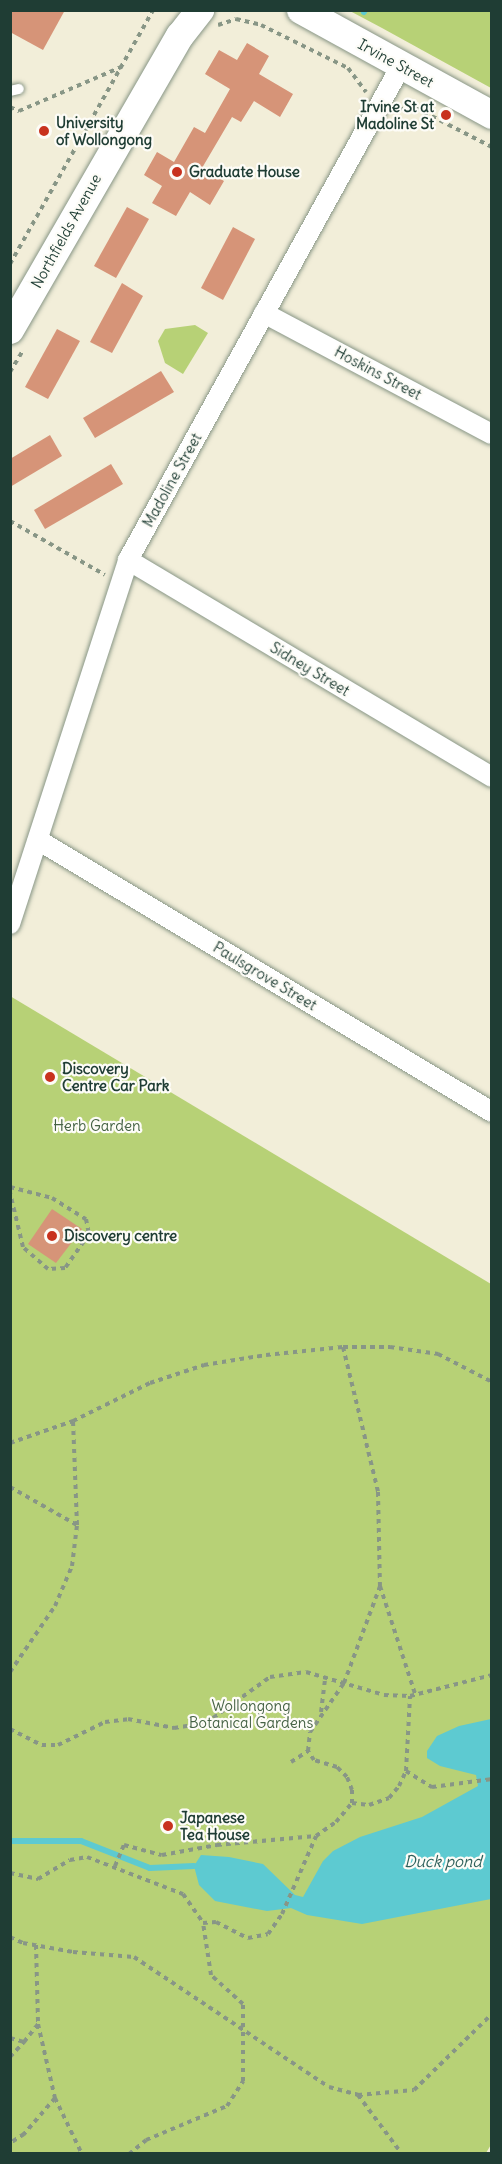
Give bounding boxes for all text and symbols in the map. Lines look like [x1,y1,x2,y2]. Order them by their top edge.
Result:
street label: Irvine Street [355,35,437,91]
place label: Irvine St at Madoline St [356,97,434,132]
marker: Irvine St at Madoline St [439,108,453,122]
place label: University of Wollongong [56,113,152,148]
marker: University of Wollongong [37,124,51,138]
place label: Graduate House [189,163,300,181]
marker: Graduate House [170,165,184,179]
street label: Northfields Avenue [27,171,105,291]
street label: Hoskins Street [331,342,425,404]
street label: Madoline Street [139,430,205,530]
street label: Sidney Street [267,638,353,700]
street label: Paulsgrove Street [210,938,320,1014]
place label: Discovery Centre Car Park [62,1059,169,1094]
marker: Discovery Centre Car Park [43,1070,57,1084]
park label: Herb Garden [53,1117,141,1135]
place label: Discovery centre [64,1227,177,1245]
marker: Discovery centre [45,1229,59,1243]
park label: Wollongong Botanical Gardens [189,1696,313,1731]
place label: Japanese Tea House [180,1808,250,1843]
marker: Japanese Tea House [161,1819,175,1833]
water label: Duck pond [404,1851,482,1871]

